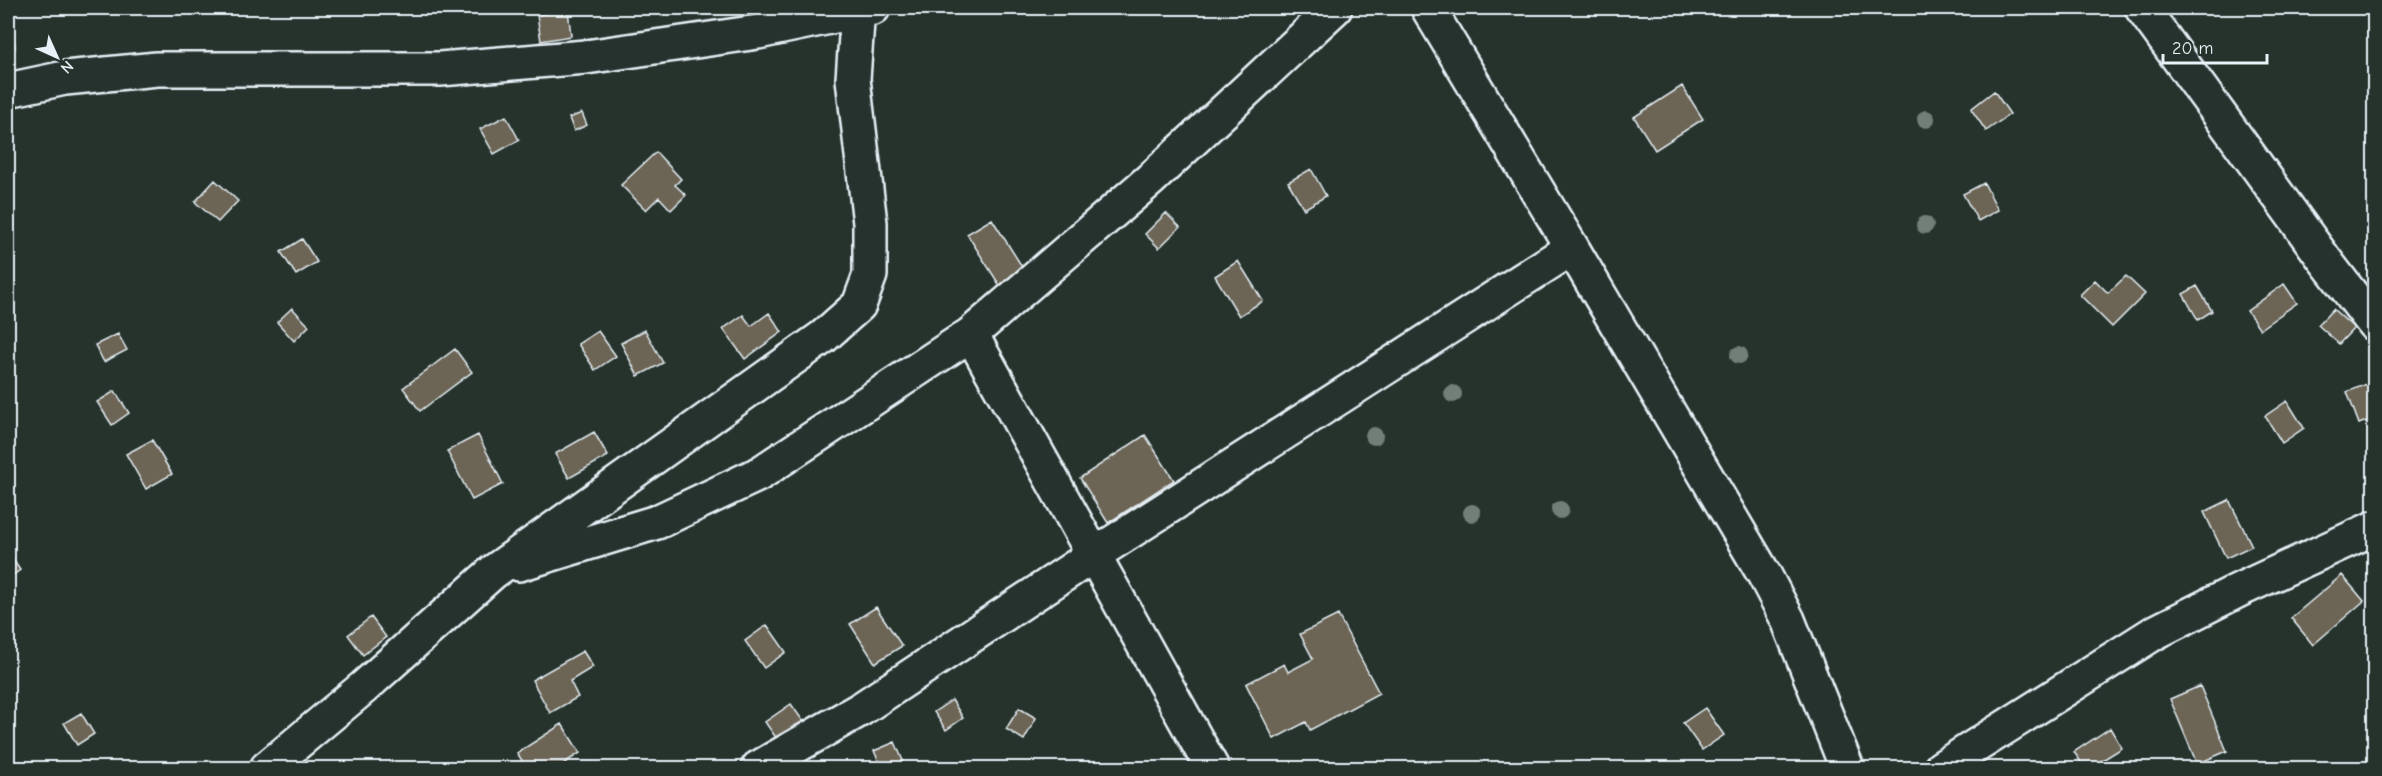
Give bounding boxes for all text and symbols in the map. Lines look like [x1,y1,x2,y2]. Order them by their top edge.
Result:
north arrow [27,27,87,87]
scale bar [2163,27,2266,65]
text: 20 m [2172,38,2213,59]
text: N [57,57,77,77]

